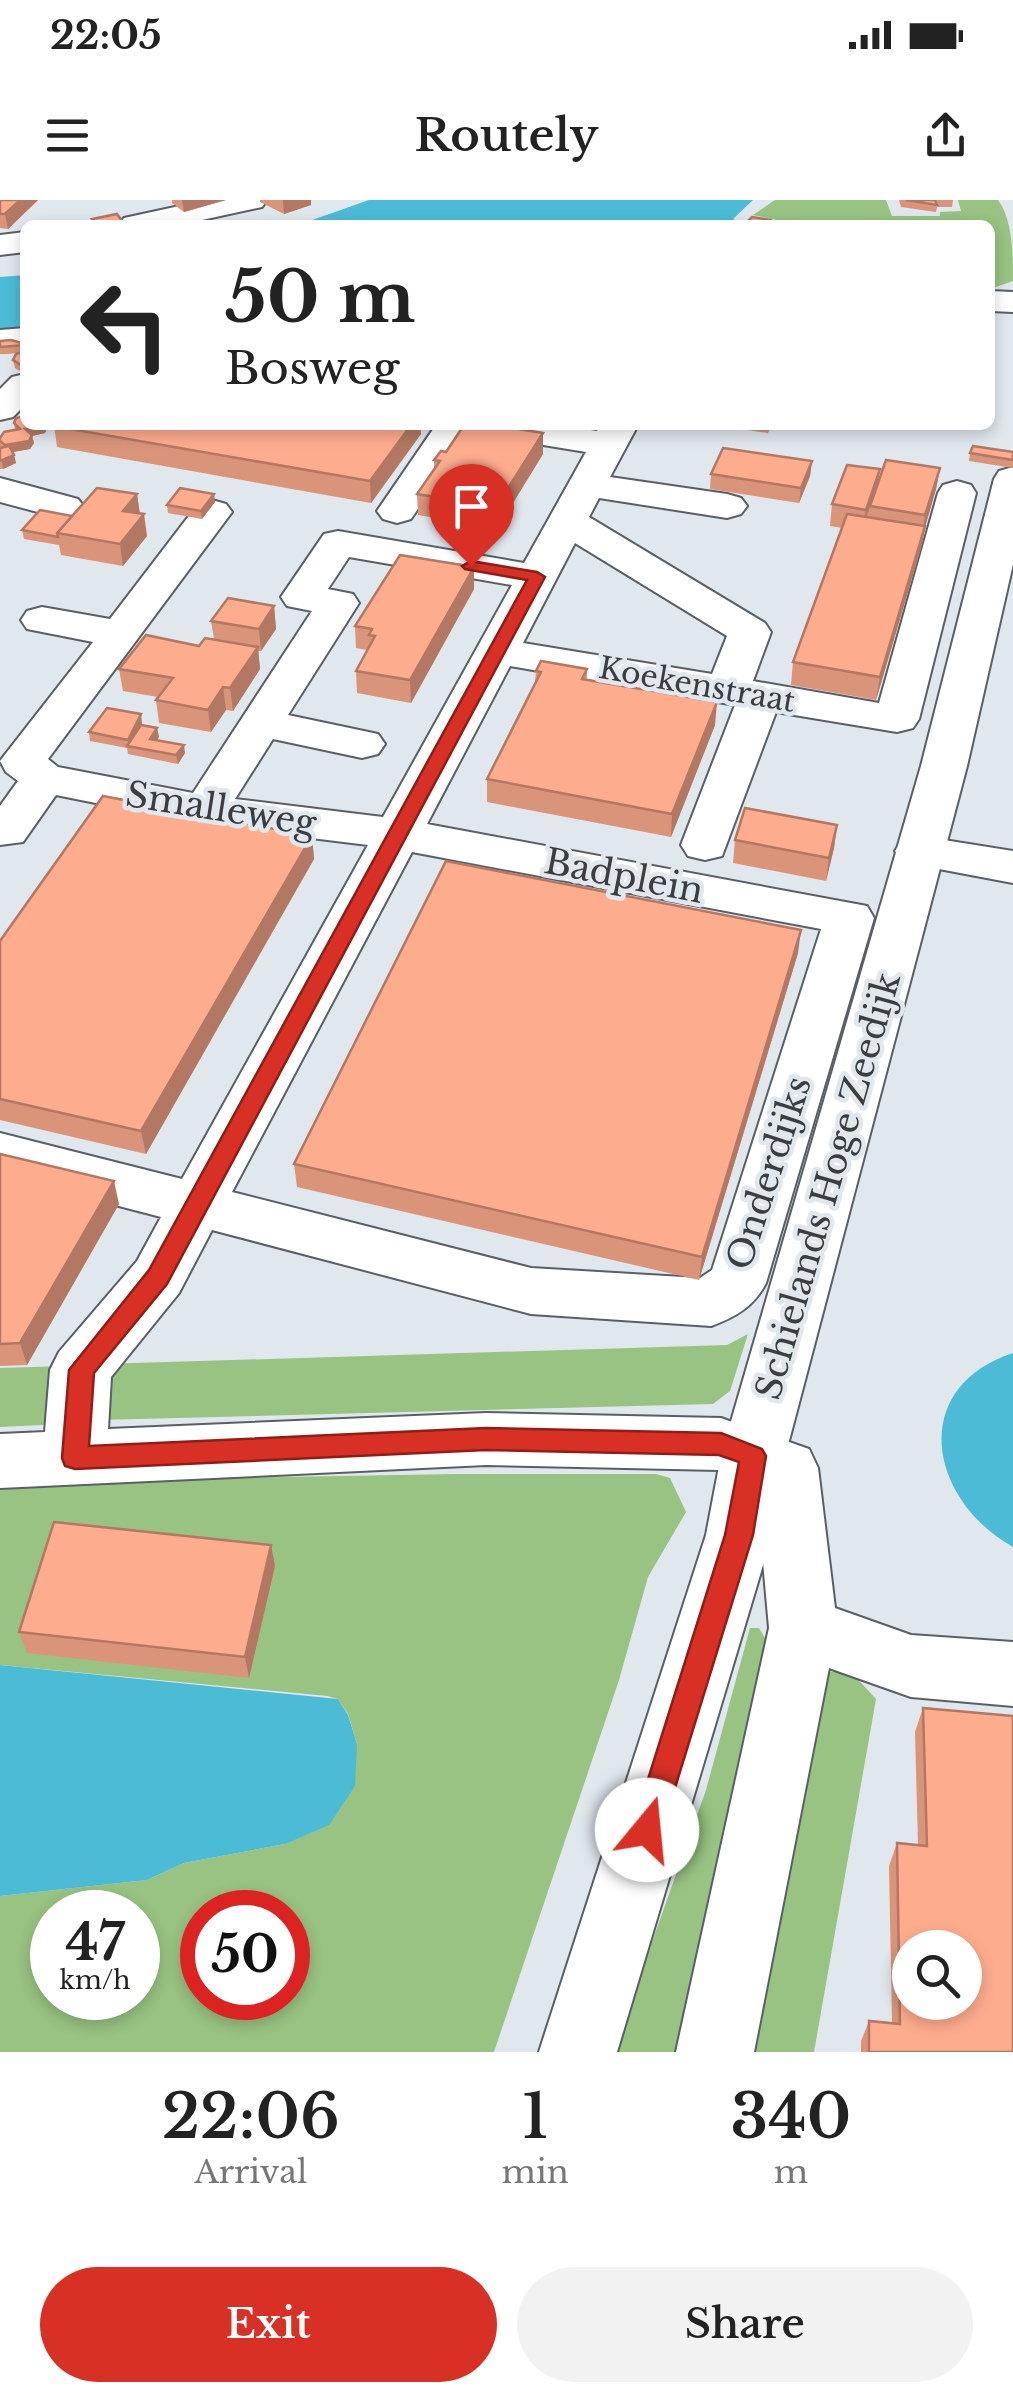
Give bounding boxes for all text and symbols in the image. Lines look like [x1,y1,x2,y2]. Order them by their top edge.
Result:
text: 22:05 [50,12,162,59]
text: Routely [414,107,599,163]
icon: menu [40,108,95,163]
icon: share [918,108,973,163]
text: 50 m [225,254,416,341]
icon: left [60,260,190,390]
text: Bosweg [225,340,399,396]
pin [429,464,514,567]
icon: arrive [444,479,499,534]
street label: Koekenstraat [596,649,799,720]
street label: Smalleweg [123,772,320,845]
street label: Badplein [541,839,707,912]
street label: Schielands Hoge Zeedijk [746,967,909,1404]
street label: Onderdijks [717,1071,820,1275]
position arrow [595,1778,699,1882]
speed limit sign: 50 [180,1890,310,2020]
text: 47 [66,1911,125,1974]
map controls [892,1930,982,2020]
button: search [892,1930,982,2020]
text: km/h [60,1965,130,1996]
text: 22:06 [162,2080,340,2154]
text: 1 [522,2080,548,2154]
text: 340 [731,2080,851,2154]
text: Arrival [194,2152,307,2192]
text: min [502,2152,569,2192]
text: m [774,2152,808,2192]
button: Exit [40,2267,497,2382]
button: Share [517,2267,973,2382]

